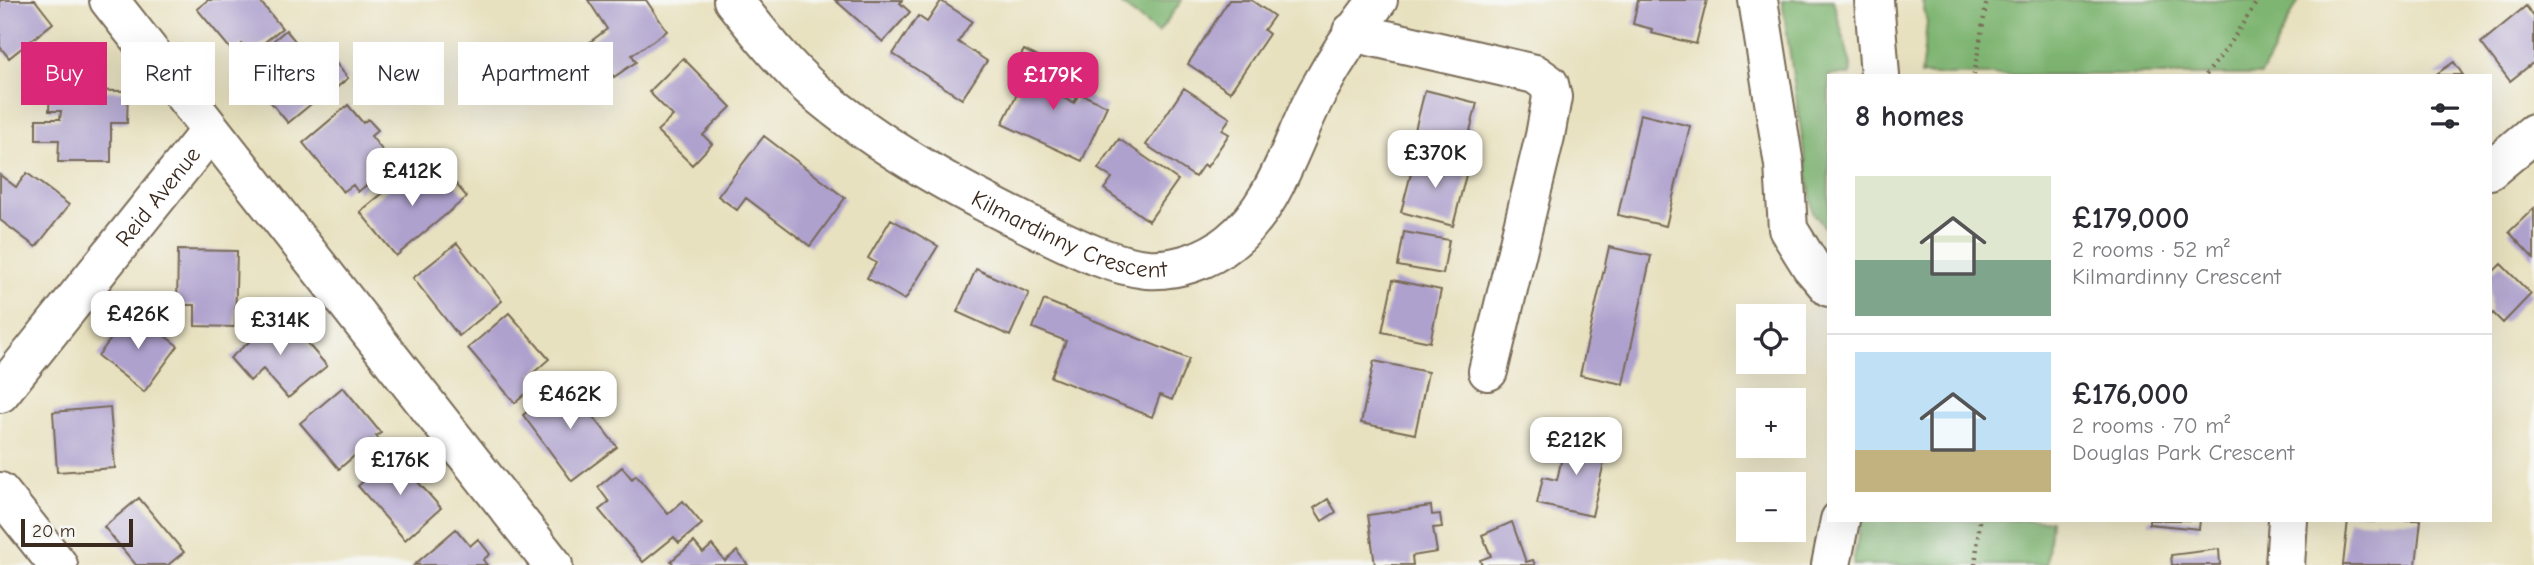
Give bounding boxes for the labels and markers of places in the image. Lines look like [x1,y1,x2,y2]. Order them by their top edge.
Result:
pin: £179K [1004,52,1102,112]
pin: £370K [1386,130,1484,190]
pin: £412K [363,148,461,208]
pin: £426K [89,292,187,351]
pin: £314K [231,298,329,357]
pin: £462K [521,372,619,431]
pin: £212K [1527,418,1625,477]
pin: £176K [351,438,449,497]

